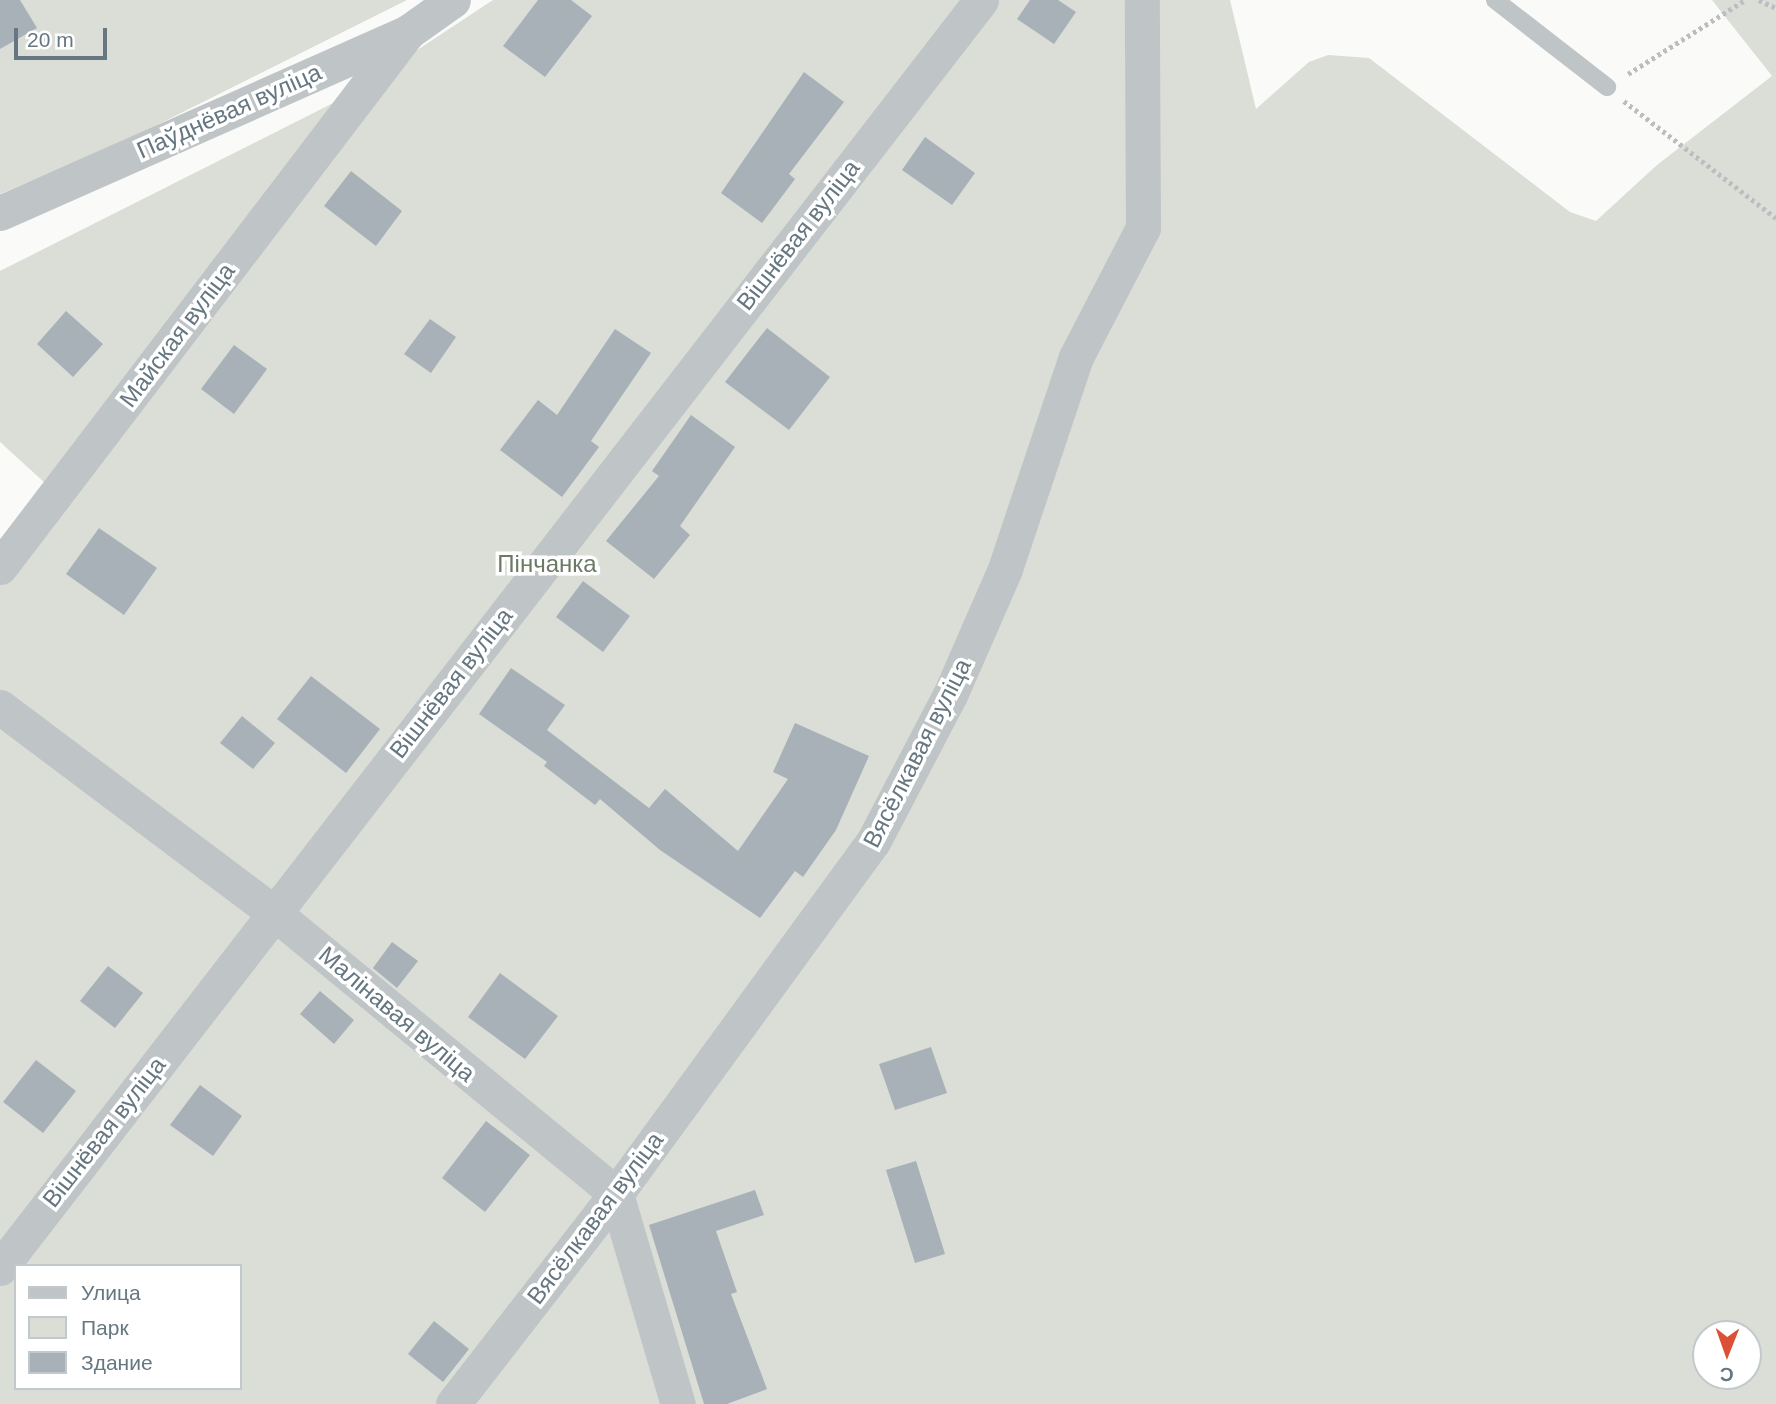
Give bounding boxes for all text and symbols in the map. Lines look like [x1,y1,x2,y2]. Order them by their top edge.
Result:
scale bar [18,14,110,58]
text: 20 m [27,28,74,51]
street label: Паўднёвая вуліца [132,57,326,165]
street label: Вішнёвая вуліца [730,154,866,316]
street label: Майская вуліца [113,257,241,413]
park label: Пінчанка [497,550,597,578]
street label: Вішнёвая вуліца [383,602,519,764]
street label: Вясёлкавая вуліца [857,654,977,852]
street label: Малінавая вуліца [313,940,481,1088]
street label: Вішнёвая вуліца [36,1051,172,1213]
street label: Вясёлкавая вуліца [521,1126,669,1310]
legend [14,1264,242,1390]
text: Улица [81,1281,141,1304]
text: Парк [81,1316,129,1339]
north arrow [1692,1320,1762,1390]
text: Здание [81,1351,153,1374]
text: С [1720,1364,1734,1385]

